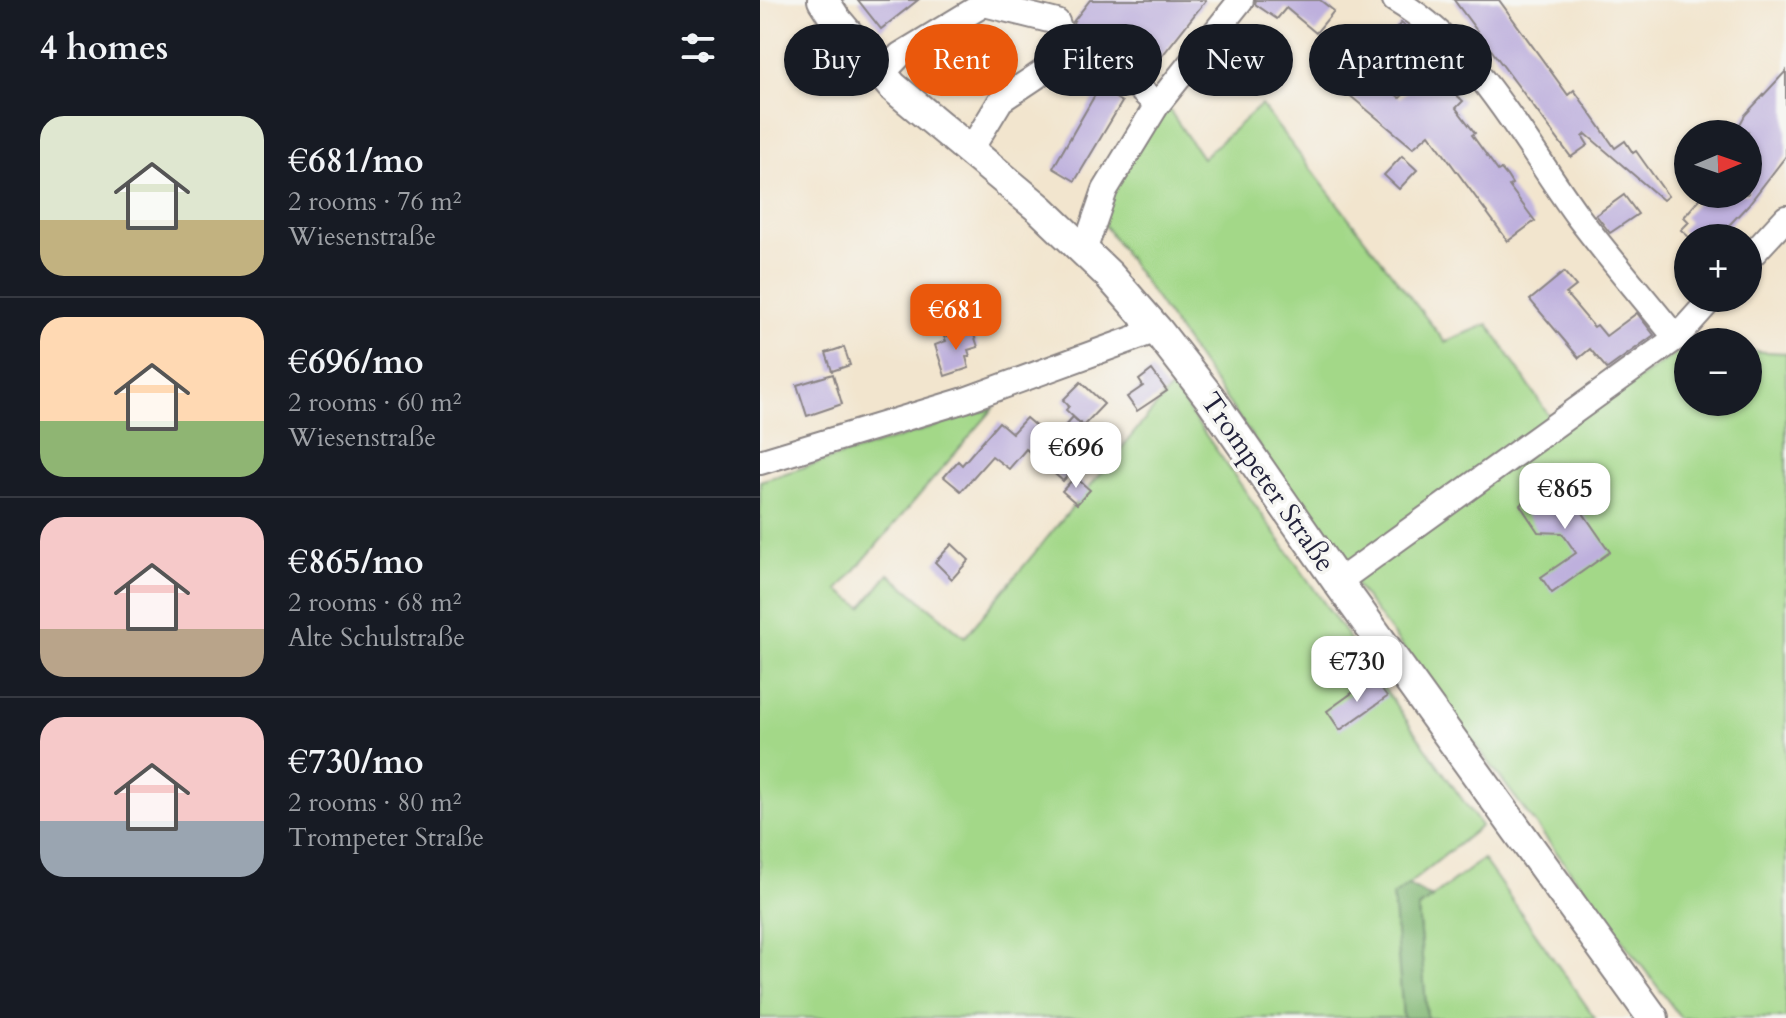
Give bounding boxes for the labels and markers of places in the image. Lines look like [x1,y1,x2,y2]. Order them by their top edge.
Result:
pin: €681 [909,284,1003,352]
pin: €696 [1029,422,1123,490]
pin: €865 [1518,463,1612,531]
pin: €730 [1310,636,1404,704]

